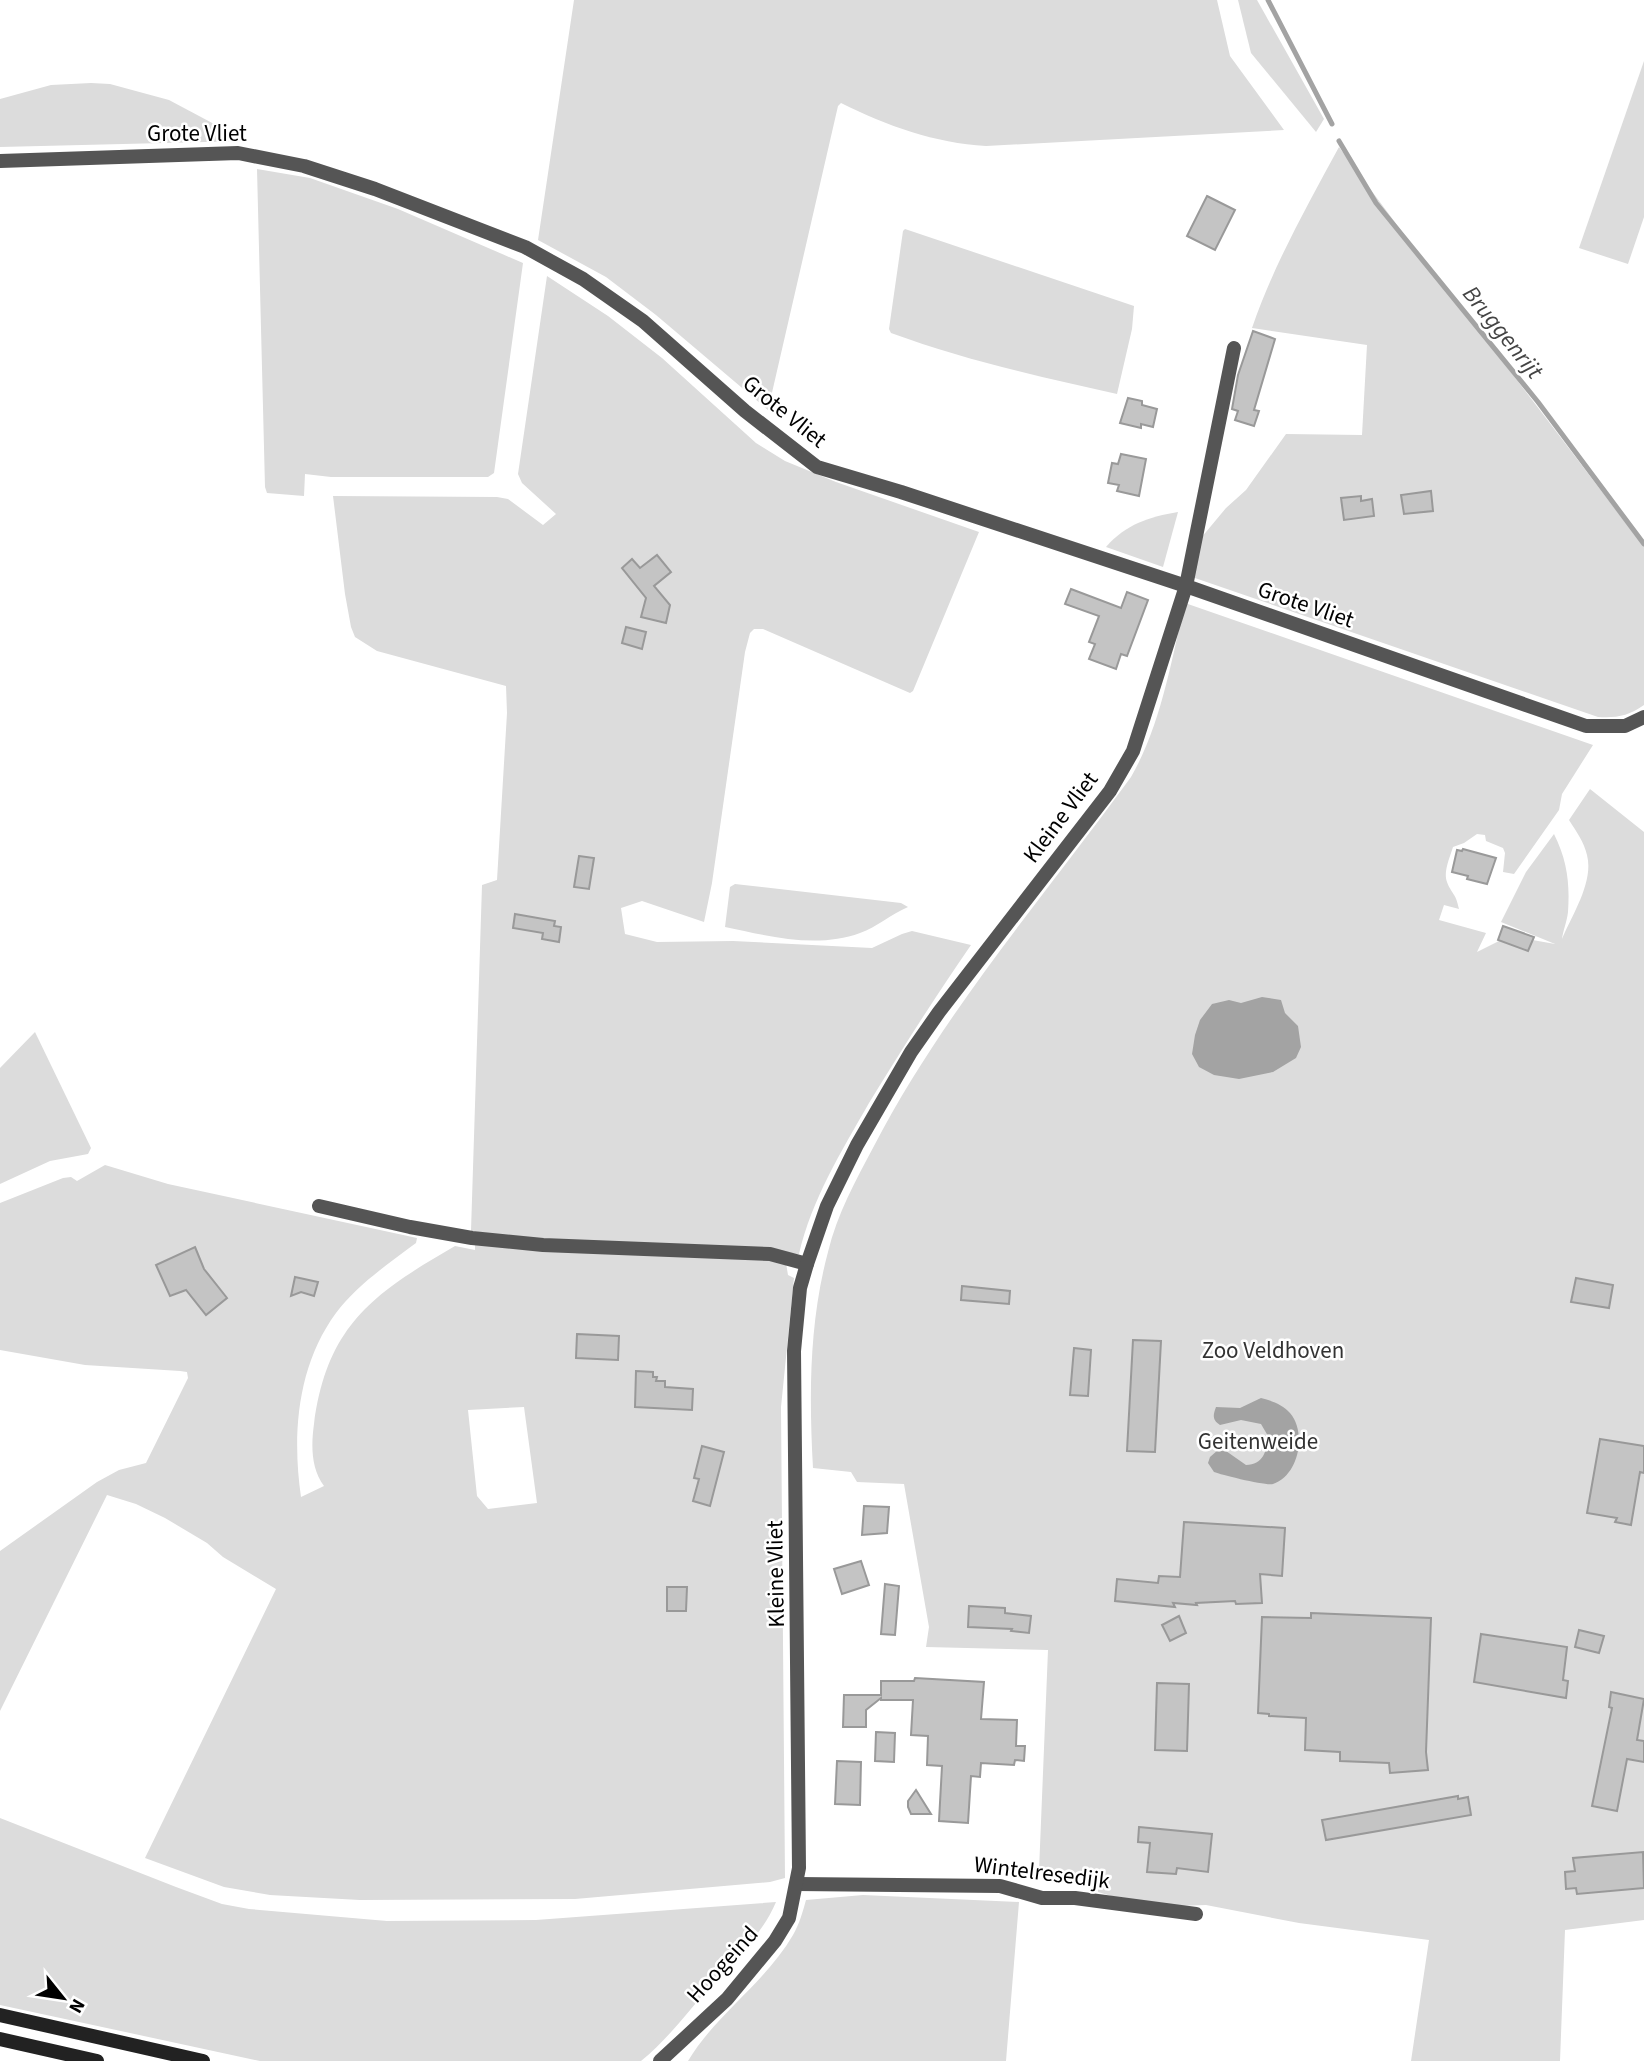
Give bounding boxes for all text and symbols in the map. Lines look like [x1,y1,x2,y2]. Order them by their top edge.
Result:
street label: Grote Vliet [147,117,247,150]
water label: Bruggenrijt [1454,278,1552,388]
street label: Grote Vliet [736,367,834,456]
street label: Grote Vliet [1253,573,1359,636]
street label: Kleine Vliet [1015,764,1106,870]
park label: Zoo Veldhoven [1202,1334,1344,1367]
park label: Geitenweide [1198,1425,1318,1458]
street label: Kleine Vliet [758,1520,793,1628]
street label: Wintelresedijk [972,1848,1112,1897]
street label: Hoogeind [679,1919,766,2010]
north arrow [28,1963,98,2033]
text: N [62,1994,91,2018]

